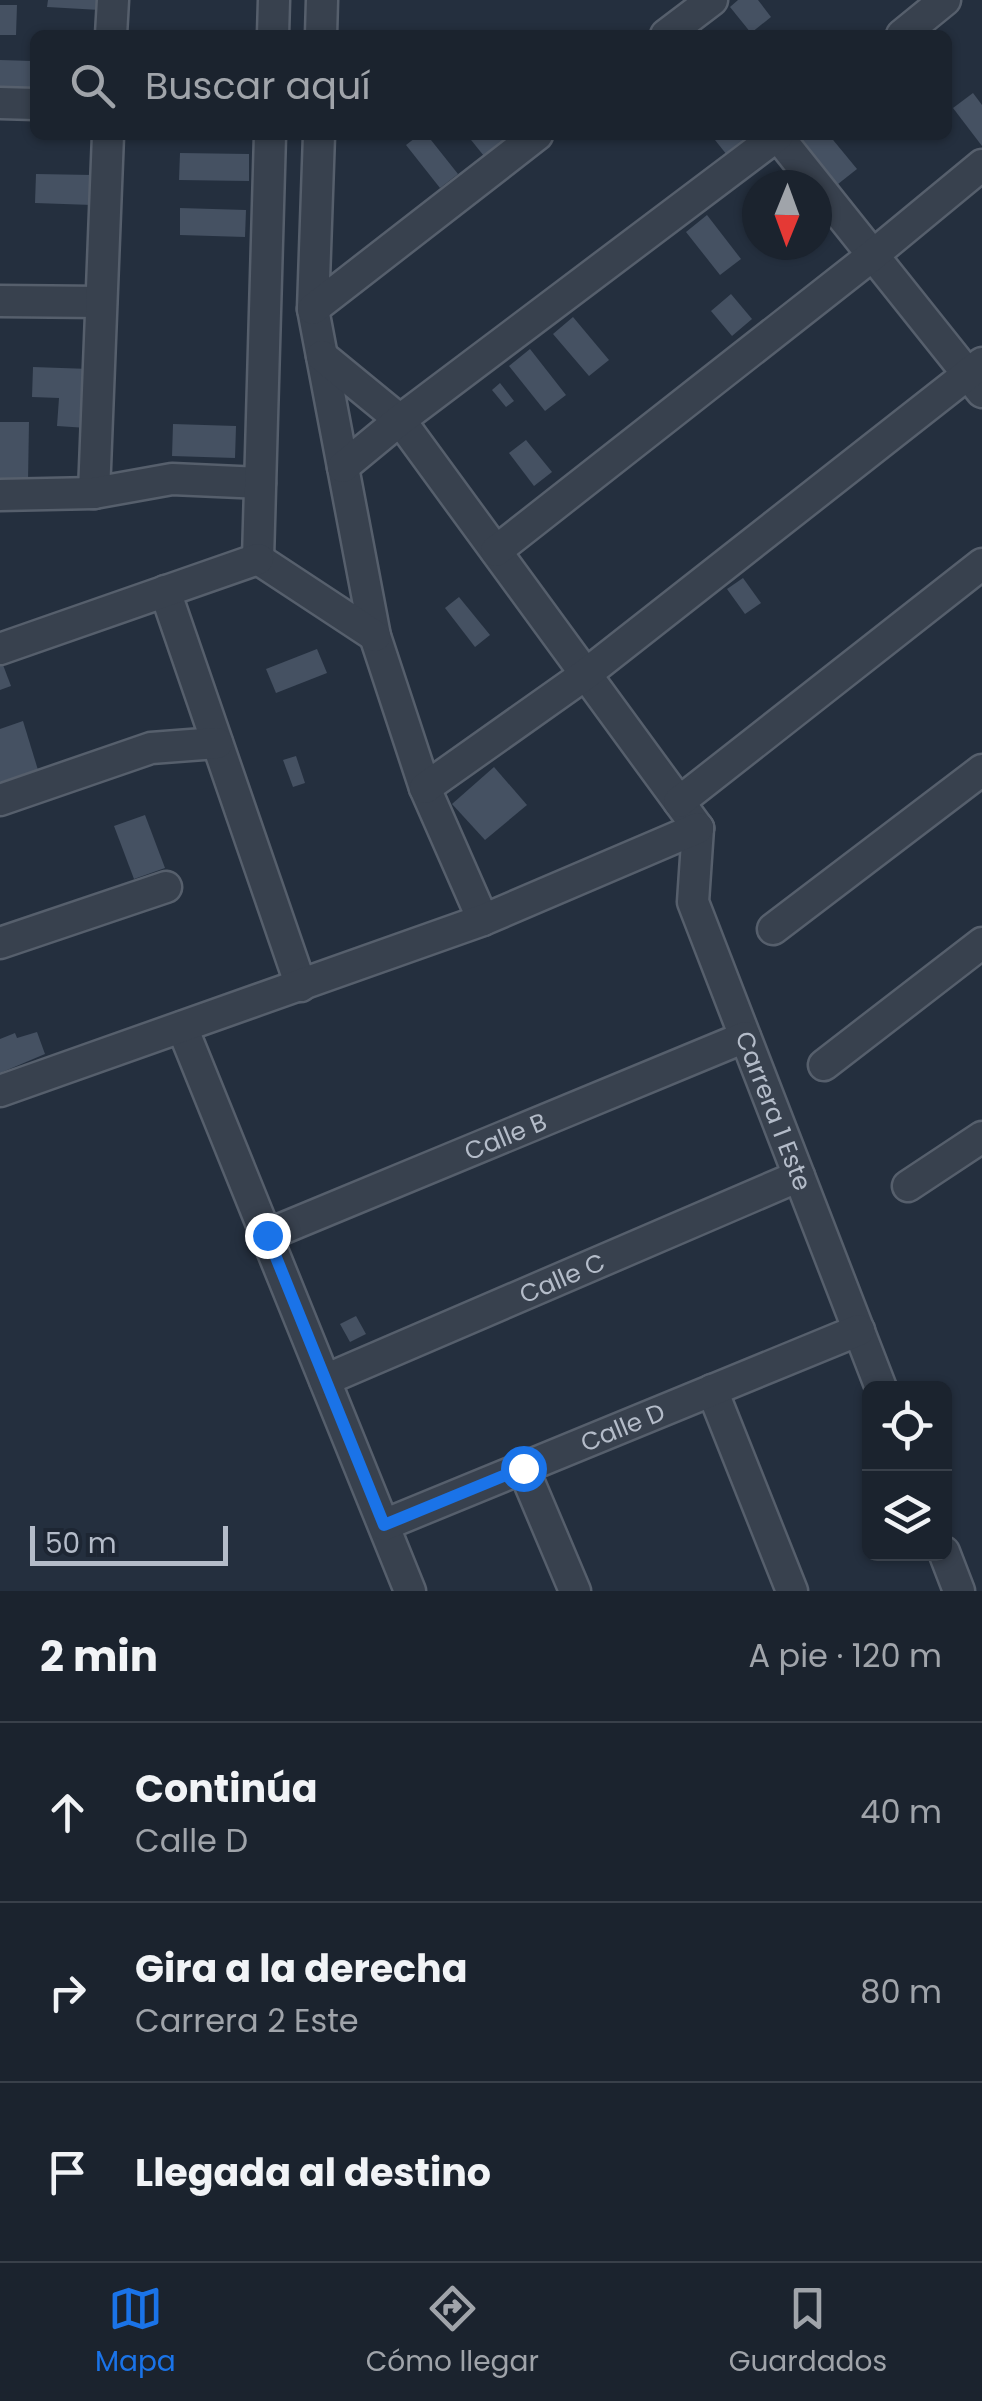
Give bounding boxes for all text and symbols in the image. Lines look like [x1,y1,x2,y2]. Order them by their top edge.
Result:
search box [30,30,952,140]
icon: search [65,58,120,113]
text: Buscar aquí [145,59,371,112]
north arrow [742,170,832,260]
street label: Carrera 1 Este [727,1026,820,1196]
street label: Calle B [459,1104,552,1169]
route end [245,1213,291,1259]
street label: Calle C [514,1244,610,1312]
map controls [862,1381,952,1561]
button: locate [862,1381,952,1471]
street label: Calle D [575,1394,670,1460]
route start [501,1446,547,1492]
button: layers [862,1471,952,1561]
scale bar [30,1521,228,1566]
text: 50 m [45,1524,116,1563]
text: 2 min [40,1627,158,1686]
text: A pie · 120 m [748,1633,942,1678]
text: Continúa [135,1762,317,1815]
icon: ahead [40,1785,95,1840]
text: 40 m [860,1789,942,1834]
text: Calle D [135,1818,248,1863]
text: Gira a la derecha [135,1942,468,1995]
icon: right [40,1965,95,2020]
text: 80 m [860,1969,942,2014]
text: Carrera 2 Este [135,1998,359,2043]
icon: arrive [40,2145,95,2200]
text: Llegada al destino [135,2146,491,2199]
tab: Mapa [95,2281,176,2383]
tab: Cómo llegar [366,2281,539,2383]
tab: Guardados [729,2281,887,2383]

